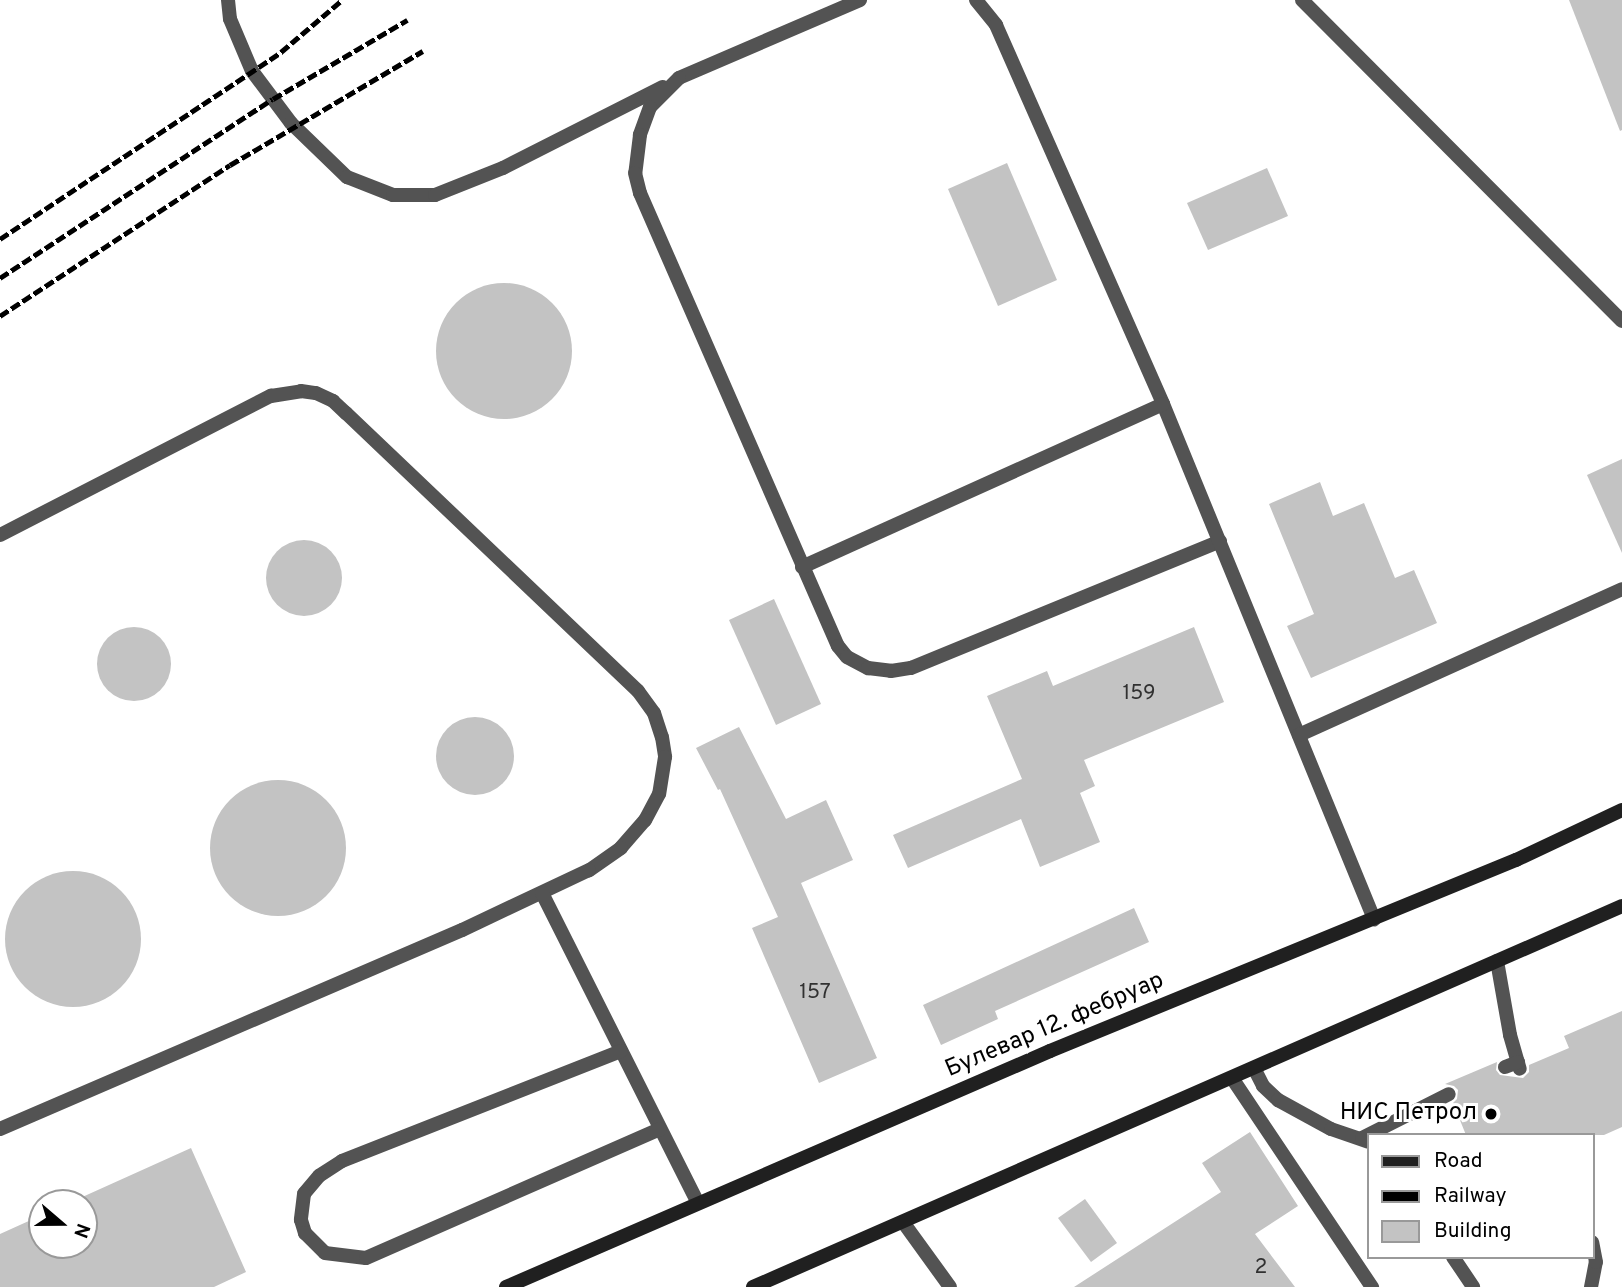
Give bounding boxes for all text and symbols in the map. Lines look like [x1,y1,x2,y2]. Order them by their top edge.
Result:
house number: 159 [1122,681,1156,707]
street label: Булевар 12. фебруар [941,967,1169,1085]
house number: 157 [799,980,831,1006]
place label: НИС Петрол [1340,1100,1477,1128]
marker: НИС Петрол [1483,1106,1499,1122]
legend [1366,1133,1594,1259]
text: Road [1434,1148,1483,1175]
text: Railway [1434,1183,1507,1210]
north arrow [28,1189,98,1259]
text: Building [1434,1218,1512,1245]
text: N [67,1220,94,1241]
house number: 2 [1255,1255,1267,1281]

